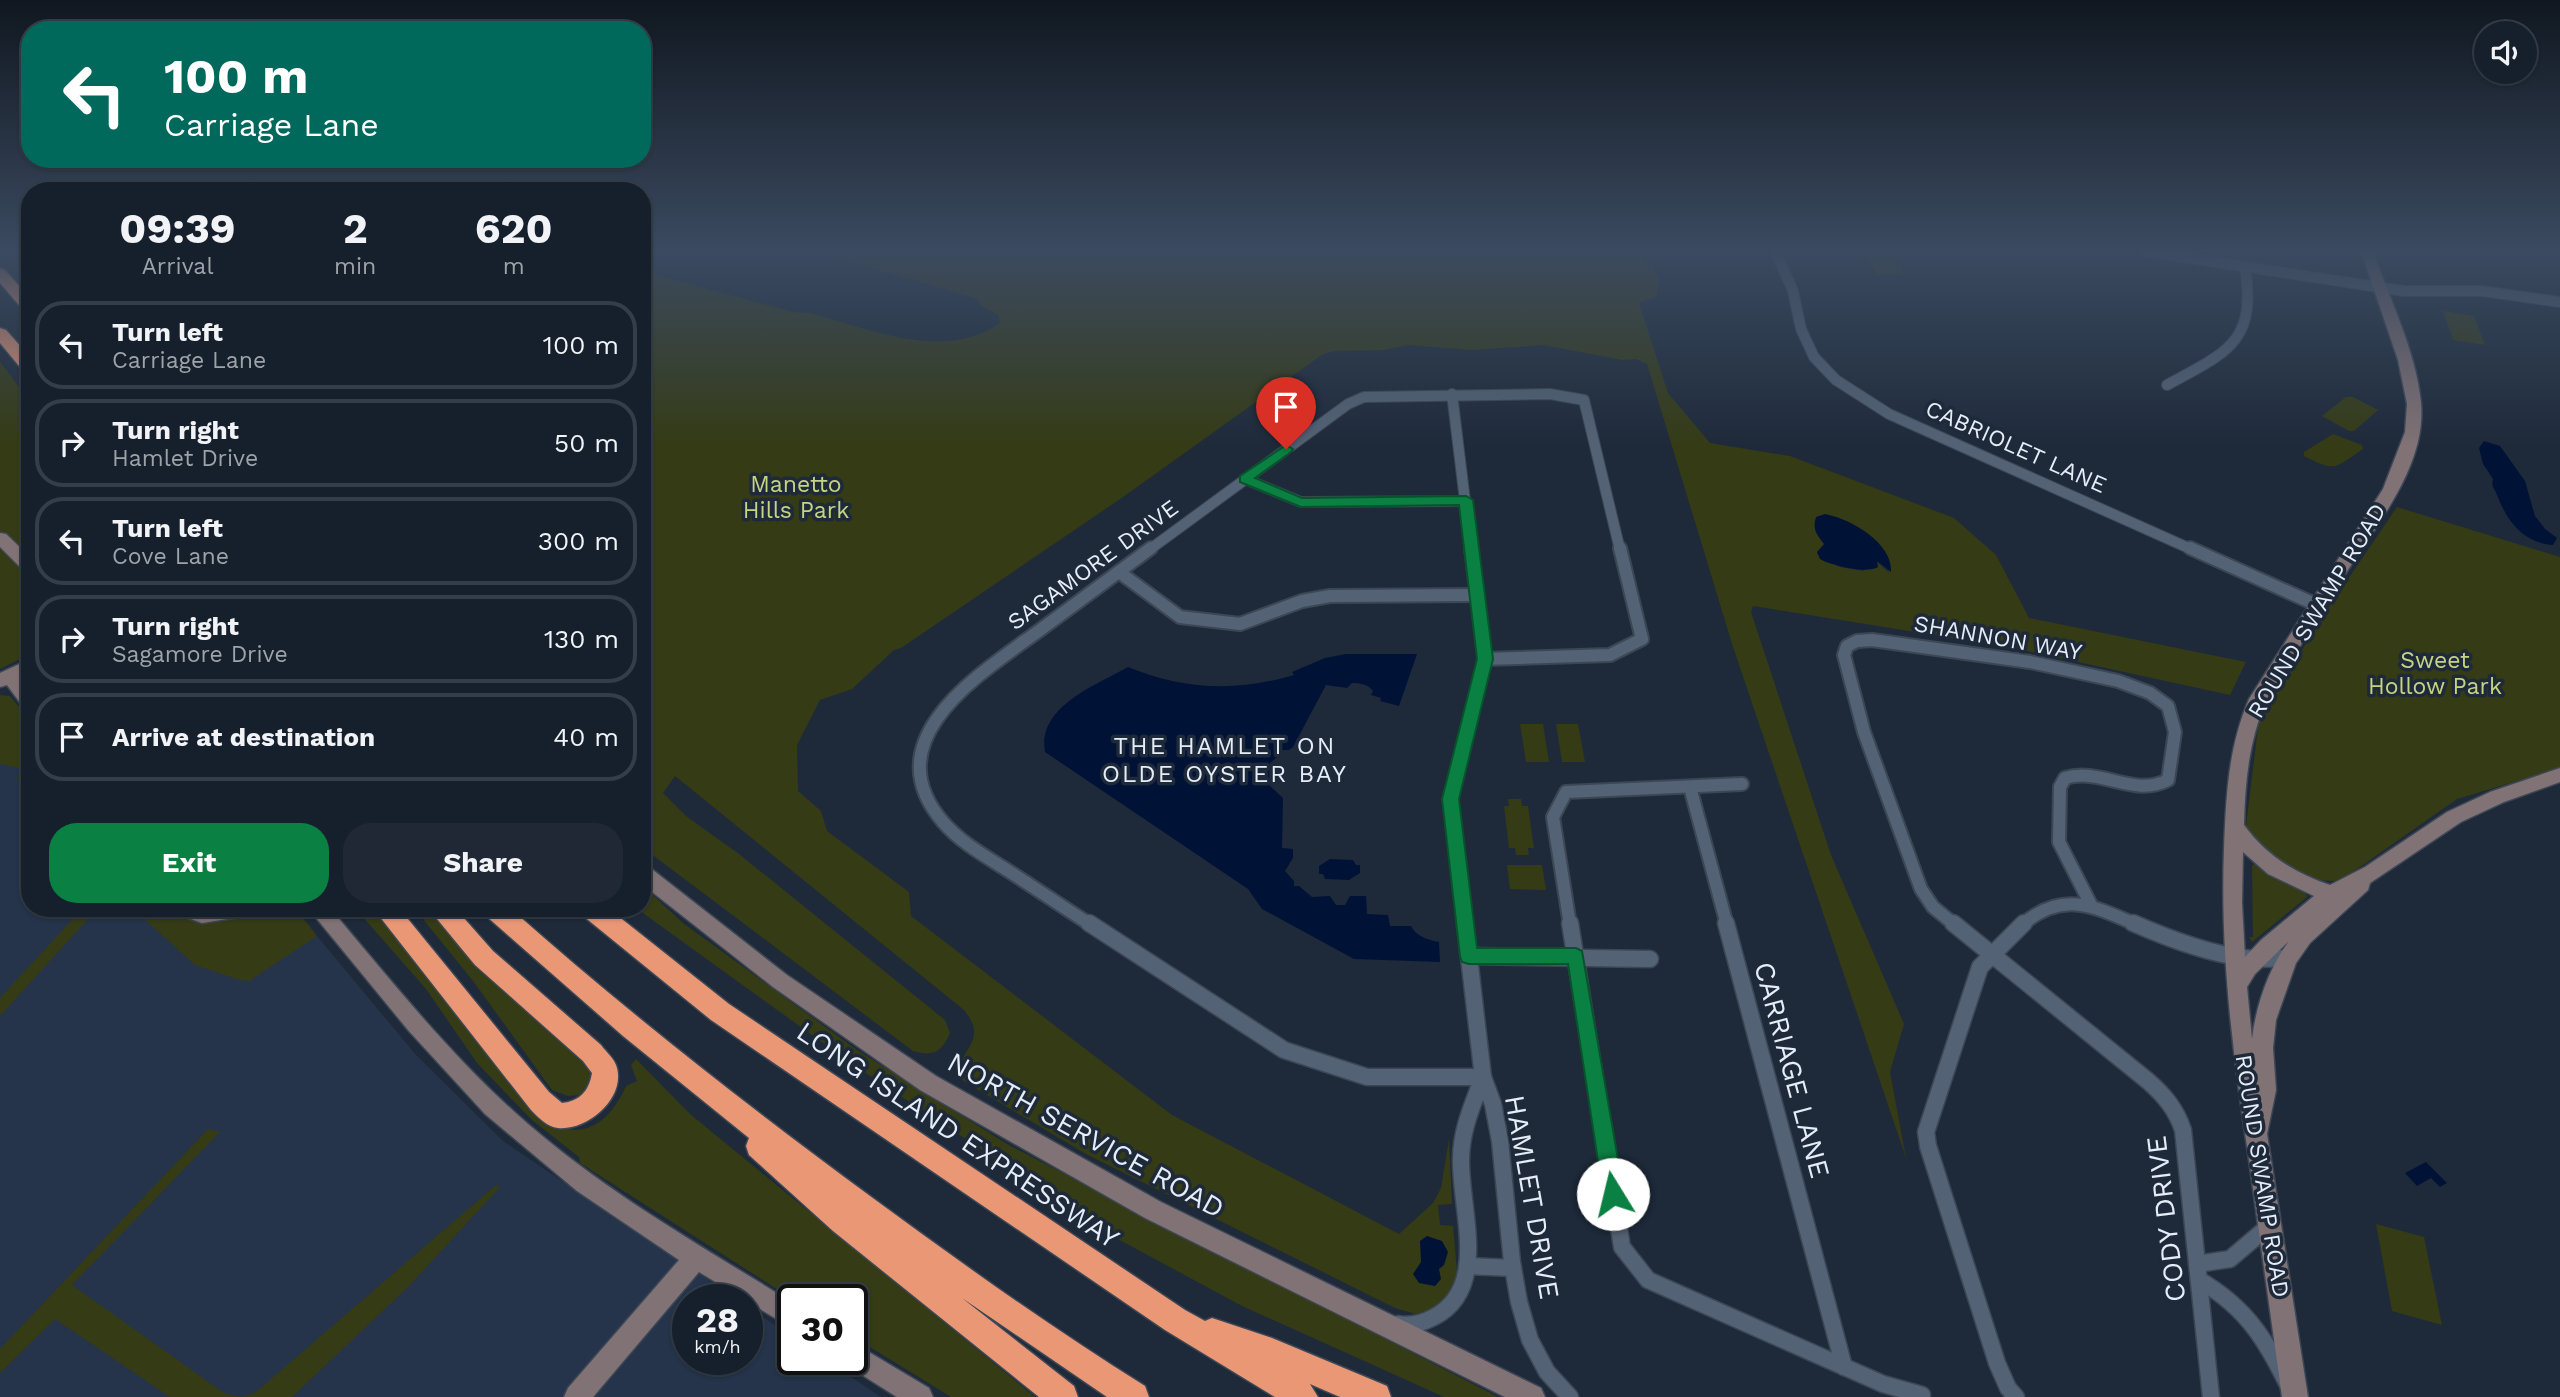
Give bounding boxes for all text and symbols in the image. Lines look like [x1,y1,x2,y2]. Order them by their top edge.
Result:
map controls [2474,21,2537,84]
button: sound [2474,21,2537,84]
text: 100 m [164,47,308,105]
icon: left [49,49,140,140]
text: Carriage Lane [164,106,379,144]
text: 09:39 [119,204,236,253]
text: 2 [343,204,368,253]
text: 620 [475,204,553,253]
text: Arrival [142,253,213,280]
text: min [334,253,376,280]
text: m [503,253,525,280]
text: Turn left [112,317,223,347]
icon: left [53,326,91,364]
text: 100 m [543,330,619,360]
text: Carriage Lane [112,347,266,374]
pin [1256,377,1316,449]
icon: arrive [1267,388,1305,426]
street label: CABRIOLET LANE [1921,395,2111,499]
text: Turn right [112,415,239,445]
icon: right [53,424,91,462]
text: 50 m [554,428,619,458]
text: Hamlet Drive [112,445,258,472]
park label: Manetto Hills Park [743,471,849,524]
street label: SAGAMORE DRIVE [1003,494,1183,636]
street label: ROUND SWAMP ROAD [2242,499,2392,723]
text: Turn left [112,513,223,543]
icon: left [53,522,91,560]
text: 300 m [538,526,619,556]
text: Cove Lane [112,543,229,570]
street label: SHANNON WAY [1912,610,2084,666]
text: Turn right [112,611,239,641]
icon: right [53,620,91,658]
text: 130 m [544,624,619,654]
text: Sagamore Drive [112,641,288,668]
park label: Sweet Hollow Park [2368,647,2502,700]
icon: arrive [53,718,91,756]
text: Arrive at destination [112,722,375,752]
text: 40 m [553,722,619,752]
district label: THE HAMLET ON OLDE OYSTER BAY [1102,732,1348,788]
button: Exit [49,823,329,903]
button: Share [343,823,623,903]
street label: CARRIAGE LANE [1747,958,1837,1182]
street label: LONG ISLAND EXPRESSWAY [791,1015,1125,1255]
street label: NORTH SERVICE ROAD [942,1045,1230,1225]
street label: ROUND SWAMP ROAD [2229,1053,2295,1299]
street label: HAMLET DRIVE [1498,1093,1566,1301]
street label: CODY DRIVE [2139,1134,2193,1304]
position arrow [1576,1157,1650,1231]
speed limit sign: 30 [777,1284,868,1375]
text: 28 [696,1299,739,1341]
text: km/h [694,1336,741,1357]

